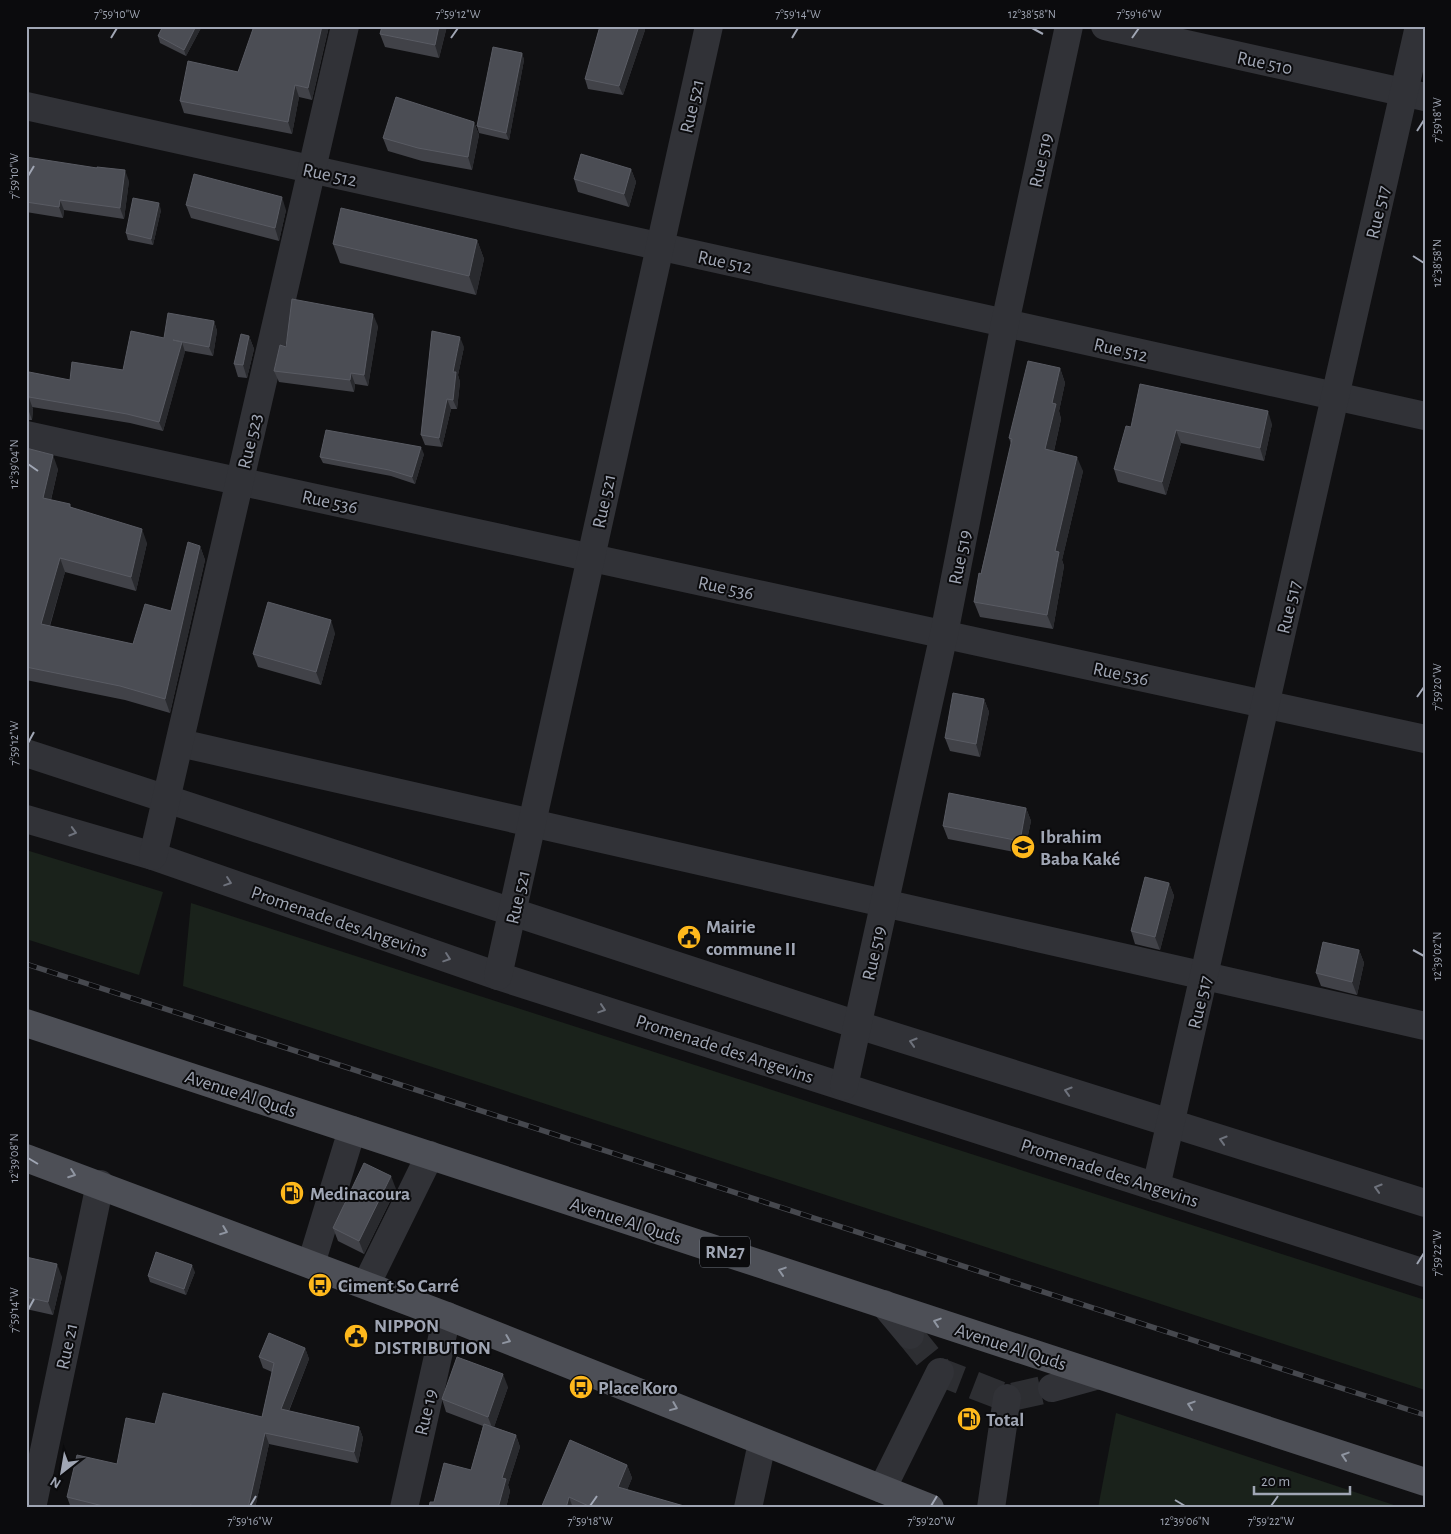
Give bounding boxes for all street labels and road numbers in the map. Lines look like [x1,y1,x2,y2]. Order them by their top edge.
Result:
street label: Rue 510 [1235,48,1294,79]
street label: Rue 521 [677,77,708,135]
street label: Rue 519 [1026,131,1057,189]
street label: Rue 512 [301,160,359,191]
street label: Rue 517 [1363,184,1394,241]
street label: Rue 512 [696,247,754,278]
street label: Rue 512 [1092,335,1150,366]
street label: Rue 523 [235,412,266,471]
street label: Rue 521 [589,473,619,530]
street label: Rue 536 [300,487,359,518]
street label: Rue 519 [946,528,975,586]
street label: Rue 536 [696,573,755,604]
street label: Rue 517 [1274,579,1305,636]
street label: Rue 536 [1091,659,1150,690]
street label: Rue 521 [503,868,534,926]
street label: Promenade des Angevins [248,883,431,962]
street label: Rue 519 [859,924,890,982]
street label: Rue 517 [1185,974,1216,1031]
street label: Promenade des Angevins [633,1012,816,1087]
street label: Avenue Al Quds [182,1067,299,1121]
street label: Promenade des Angevins [1018,1136,1201,1211]
street label: Avenue Al Quds [567,1194,684,1248]
road number: RN27 [700,1236,750,1268]
street label: Avenue Al Quds [952,1320,1069,1374]
street label: Rue 21 [53,1321,82,1371]
street label: Rue 19 [412,1387,441,1437]

